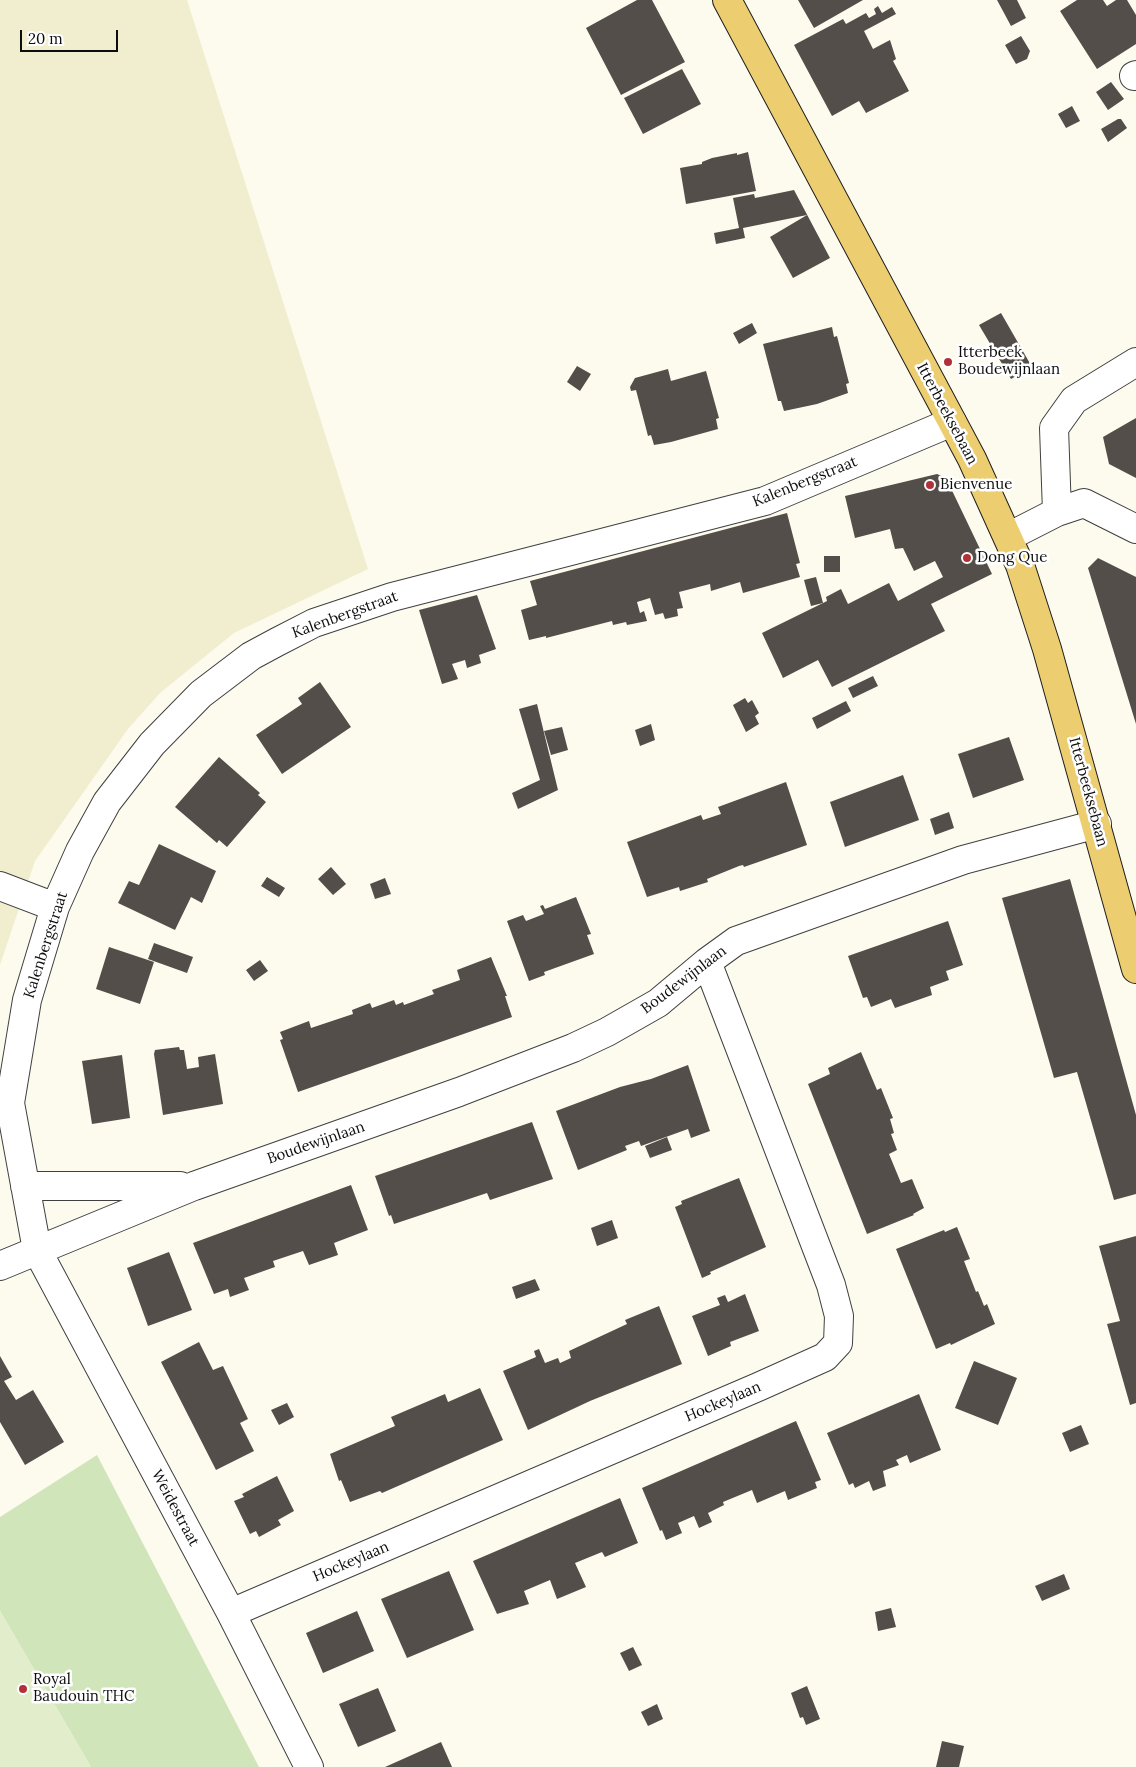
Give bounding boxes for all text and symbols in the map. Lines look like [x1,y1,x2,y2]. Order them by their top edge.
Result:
scale bar [22,20,120,52]
text: 20 m [28,29,63,48]
place label: Itterbeek Boudewijnlaan [958,344,1060,379]
marker: Itterbeek Boudewijnlaan [942,356,954,368]
street label: Itterbeeksebaan [913,360,981,468]
street label: Kalenbergstraat [750,453,860,511]
place label: Bienvenue [940,476,1012,494]
marker: Bienvenue [924,479,936,491]
place label: Dong Que [977,549,1047,567]
marker: Dong Que [961,552,973,564]
street label: Kalenbergstraat [290,588,400,642]
street label: Itterbeeksebaan [1065,735,1111,849]
street label: Kalenbergstraat [20,889,72,1001]
street label: Boudewijnlaan [638,942,730,1018]
street label: Boudewijnlaan [265,1118,367,1168]
street label: Hockeylaan [682,1378,764,1426]
street label: Weidestraat [147,1467,203,1549]
street label: Hockeylaan [310,1538,392,1586]
place label: Royal Baudouin THC [33,1671,135,1706]
marker: Royal Baudouin THC [17,1683,29,1695]

